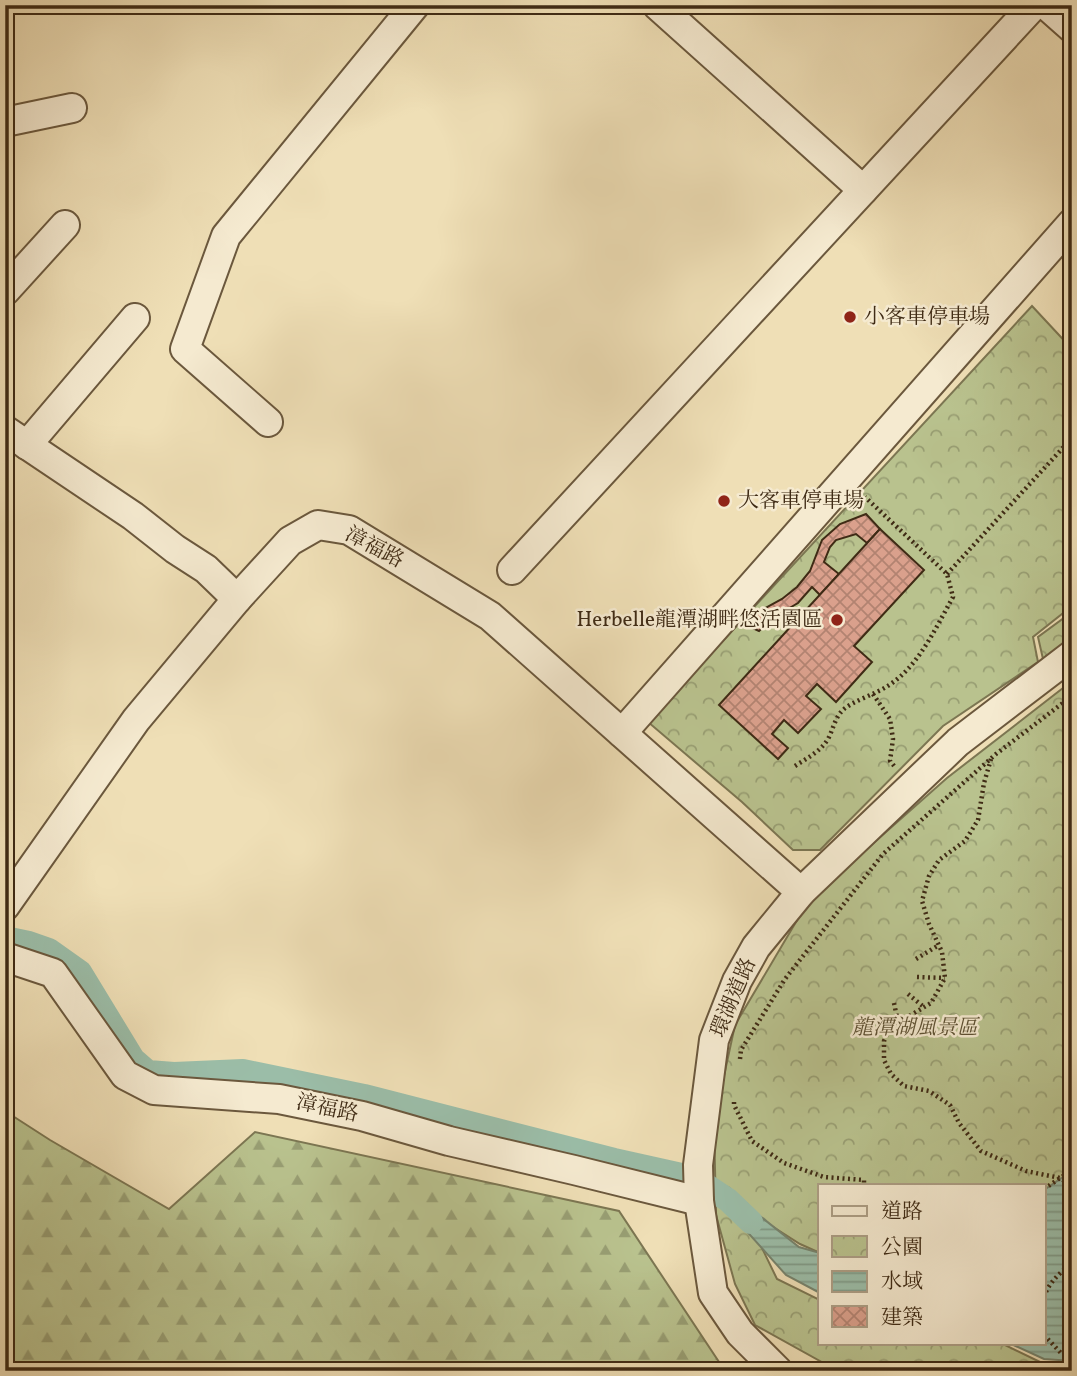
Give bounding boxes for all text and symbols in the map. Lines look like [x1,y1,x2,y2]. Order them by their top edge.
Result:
place label: 小客車停車場 [864,303,990,332]
marker: 小客車停車場 [842,309,858,325]
place label: 大客車停車場 [738,487,864,516]
marker: 大客車停車場 [716,493,732,509]
street label: 漳福路 [339,520,409,576]
place label: Herbelle龍潭湖畔悠活園區 [576,606,823,635]
marker: Herbelle龍潭湖畔悠活園區 [829,612,845,628]
street label: 環湖道路 [704,954,764,1042]
park label: 龍潭湖風景區 [852,1014,981,1043]
street label: 漳福路 [293,1088,361,1130]
legend [818,1184,1046,1344]
text: 道路 [881,1198,923,1227]
text: 公園 [881,1234,923,1263]
text: 水域 [881,1268,923,1297]
text: 建築 [881,1304,923,1333]

